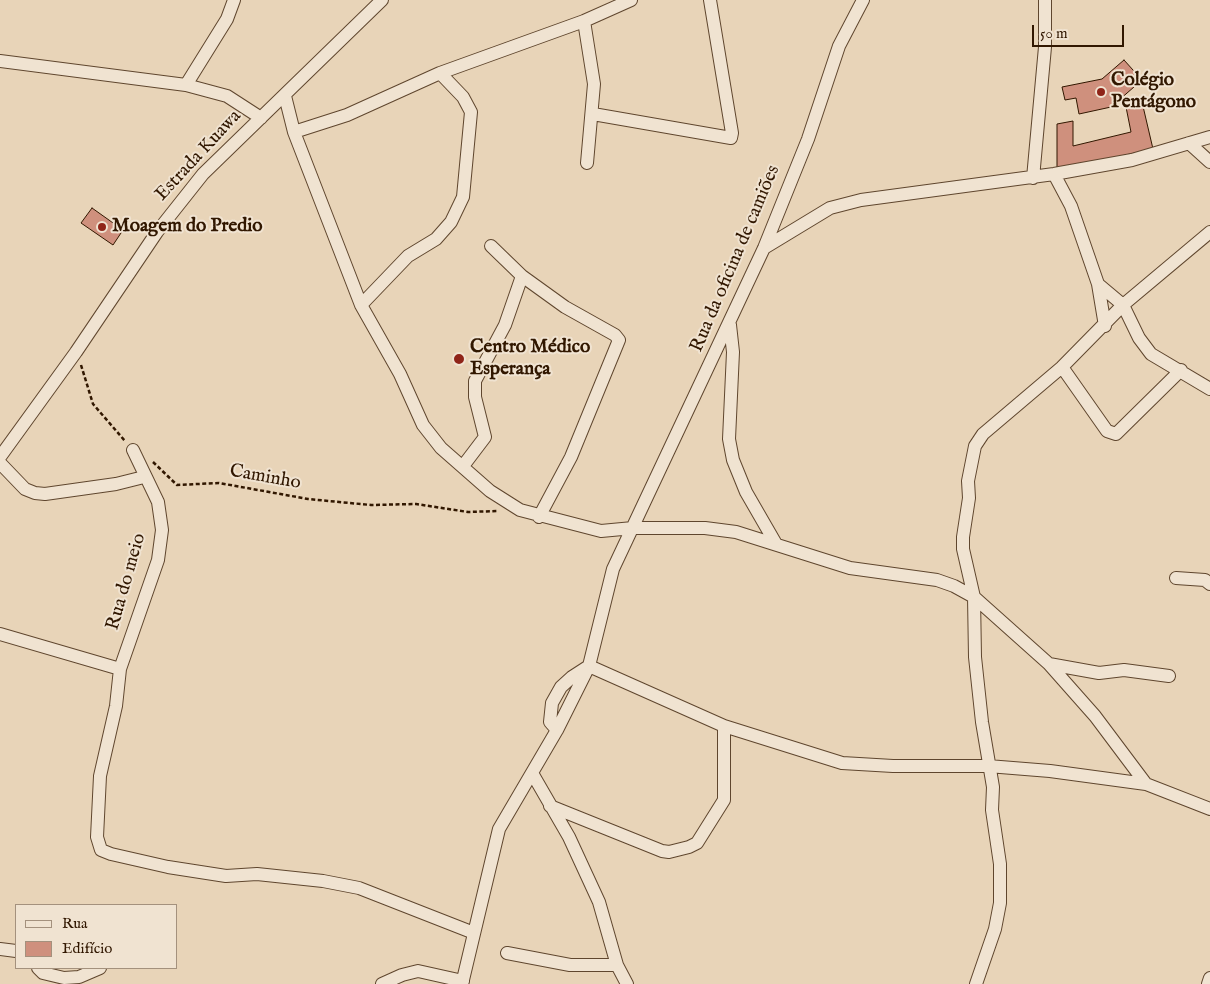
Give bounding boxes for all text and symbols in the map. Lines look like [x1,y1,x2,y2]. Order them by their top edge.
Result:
scale bar [1035,15,1128,47]
text: 50 m [1040,24,1068,43]
place label: Colégio Pentágono [1111,70,1196,114]
marker: Colégio Pentágono [1095,86,1107,98]
street label: Estrada Kuawa [151,106,247,206]
street label: Rua da oficina de camiões [686,162,786,356]
place label: Moagem do Predio [112,216,263,238]
marker: Moagem do Predio [96,221,108,233]
place label: Centro Médico Esperança [470,337,590,381]
marker: Centro Médico Esperança [452,352,466,366]
street label: Caminho [228,461,302,495]
street label: Rua do meio [102,531,152,633]
legend [15,904,178,969]
text: Rua [62,914,88,933]
text: Edifício [62,939,112,958]

